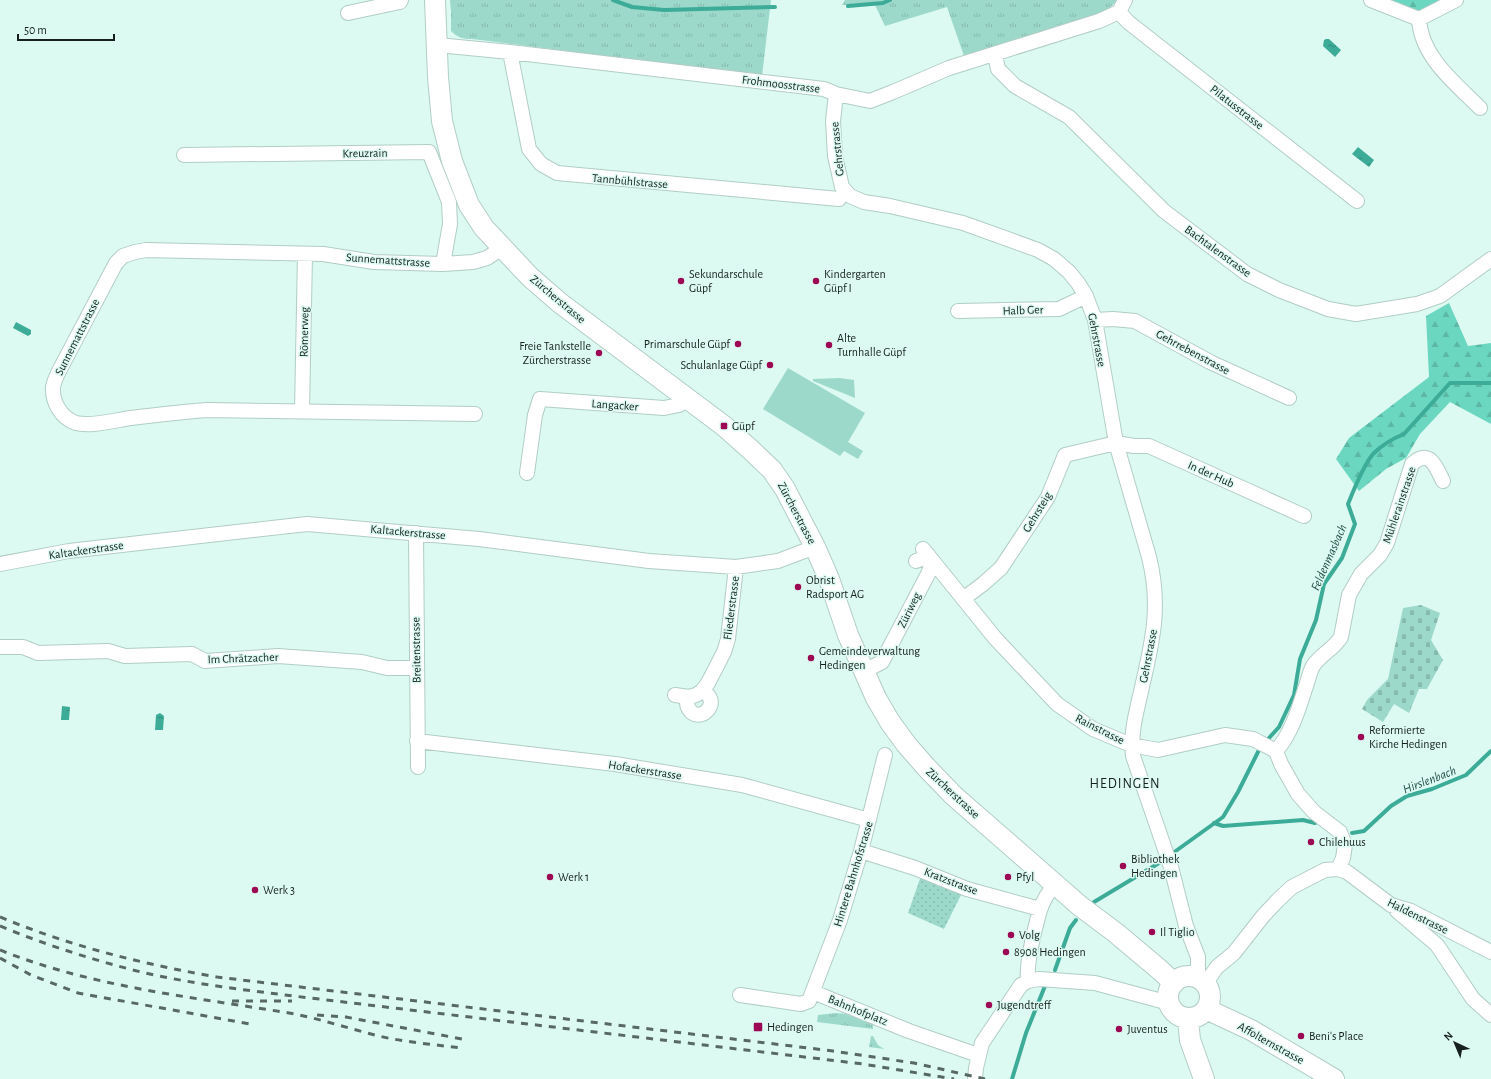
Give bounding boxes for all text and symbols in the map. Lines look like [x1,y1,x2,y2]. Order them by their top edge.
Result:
scale bar [18,16,114,42]
text: 50 m [24,24,47,36]
street label: Frohmoosstrasse [741,73,821,95]
street label: Pilatusstrasse [1208,83,1266,131]
street label: Gehrstrasse [828,121,846,177]
street label: Kreuzrain [342,147,388,159]
street label: Tannbühlstrasse [591,172,669,190]
street label: Bachtalenstrasse [1183,223,1253,279]
street label: Sunnemattstrasse [346,251,430,269]
place label: Sekundarschule Güpf [689,268,763,294]
place label: Kindergarten Güpf I [824,268,886,294]
street label: Zürcherstrasse [528,272,588,326]
marker: Sekundarschule Güpf [676,276,686,286]
marker: Kindergarten Güpf I [811,276,821,286]
street label: Sunnemattstrasse [53,297,101,377]
street label: Halb Ger [1002,303,1044,317]
street label: Römerweg [298,307,310,357]
street label: Gehrstrasse [1086,312,1108,368]
street label: Gehrrebenstrasse [1154,328,1232,376]
place label: Alte Turnhalle Güpf [837,332,907,358]
place label: Primarschule Güpf [644,338,731,350]
marker: Primarschule Güpf [733,339,743,349]
place label: Freie Tankstelle Zürcherstrasse [519,340,591,366]
marker: Alte Turnhalle Güpf [824,340,834,350]
marker: Freie Tankstelle Zürcherstrasse [594,348,604,358]
place label: Schulanlage Güpf [681,359,763,371]
marker: Schulanlage Güpf [765,360,775,370]
street label: Langacker [591,397,639,413]
place label: Güpf [732,420,756,432]
marker: Güpf [719,421,729,431]
street label: In der Hub [1186,459,1236,489]
street label: Mühlerainstrasse [1380,465,1418,545]
street label: Zürcherstrasse [776,480,818,546]
street label: Gehrsteig [1020,490,1054,534]
street label: Kaltackerstrasse [370,523,446,541]
water label: Feldenmasbach [1309,523,1350,593]
street label: Kaltackerstrasse [48,539,124,561]
place label: Obrist Radsport AG [806,574,864,600]
street label: Fliederstrasse [721,575,741,641]
marker: Obrist Radsport AG [793,582,803,592]
street label: Züriweg [895,590,923,630]
street label: Breitenstrasse [409,617,423,683]
street label: Gehrstrasse [1137,628,1159,684]
place label: Gemeindeverwaltung Hedingen [819,645,920,671]
street label: Im Chrätzacher [207,651,279,665]
marker: Gemeindeverwaltung Hedingen [806,653,816,663]
street label: Rainstrasse [1074,712,1126,746]
place label: Reformierte Kirche Hedingen [1369,724,1447,750]
marker: Reformierte Kirche Hedingen [1356,732,1366,742]
street label: Hofackerstrasse [608,758,682,782]
water label: Hirslenbach [1401,764,1458,796]
street label: Zürcherstrasse [924,765,982,821]
district label: HEDINGEN [1089,777,1161,791]
street label: Hintere Bahnhofstrasse [831,820,875,928]
place label: Chilehuus [1319,836,1366,848]
marker: Chilehuus [1306,837,1316,847]
place label: Bibliothek Hedingen [1131,853,1180,879]
marker: Bibliothek Hedingen [1118,861,1128,871]
street label: Kratzstrasse [922,865,980,897]
place label: Werk 1 [558,871,589,883]
place label: Pfyl [1016,871,1034,884]
marker: Werk 1 [545,872,555,882]
marker: Pfyl [1003,872,1013,882]
place label: Werk 3 [263,884,295,896]
marker: Werk 3 [250,885,260,895]
street label: Haldenstrasse [1386,896,1450,936]
place label: Il Tiglio [1160,926,1195,938]
marker: Il Tiglio [1147,927,1157,937]
place label: Volg [1019,929,1040,941]
marker: Volg [1006,930,1016,940]
place label: 8908 Hedingen [1014,946,1086,958]
marker: 8908 Hedingen [1001,947,1011,957]
street label: Bahnhofplatz [826,993,890,1027]
place label: Jugendtreff [997,999,1052,1011]
marker: Jugendtreff [984,1000,994,1010]
street label: Affolternstrasse [1236,1020,1306,1066]
marker: Hedingen [752,1021,764,1033]
place label: Hedingen [767,1021,813,1033]
place label: Juventus [1127,1023,1168,1035]
north arrow [1435,1023,1475,1063]
marker: Juventus [1114,1024,1124,1034]
place label: Beni's Place [1309,1030,1363,1042]
text: N [1442,1030,1455,1043]
marker: Beni's Place [1296,1031,1306,1041]

